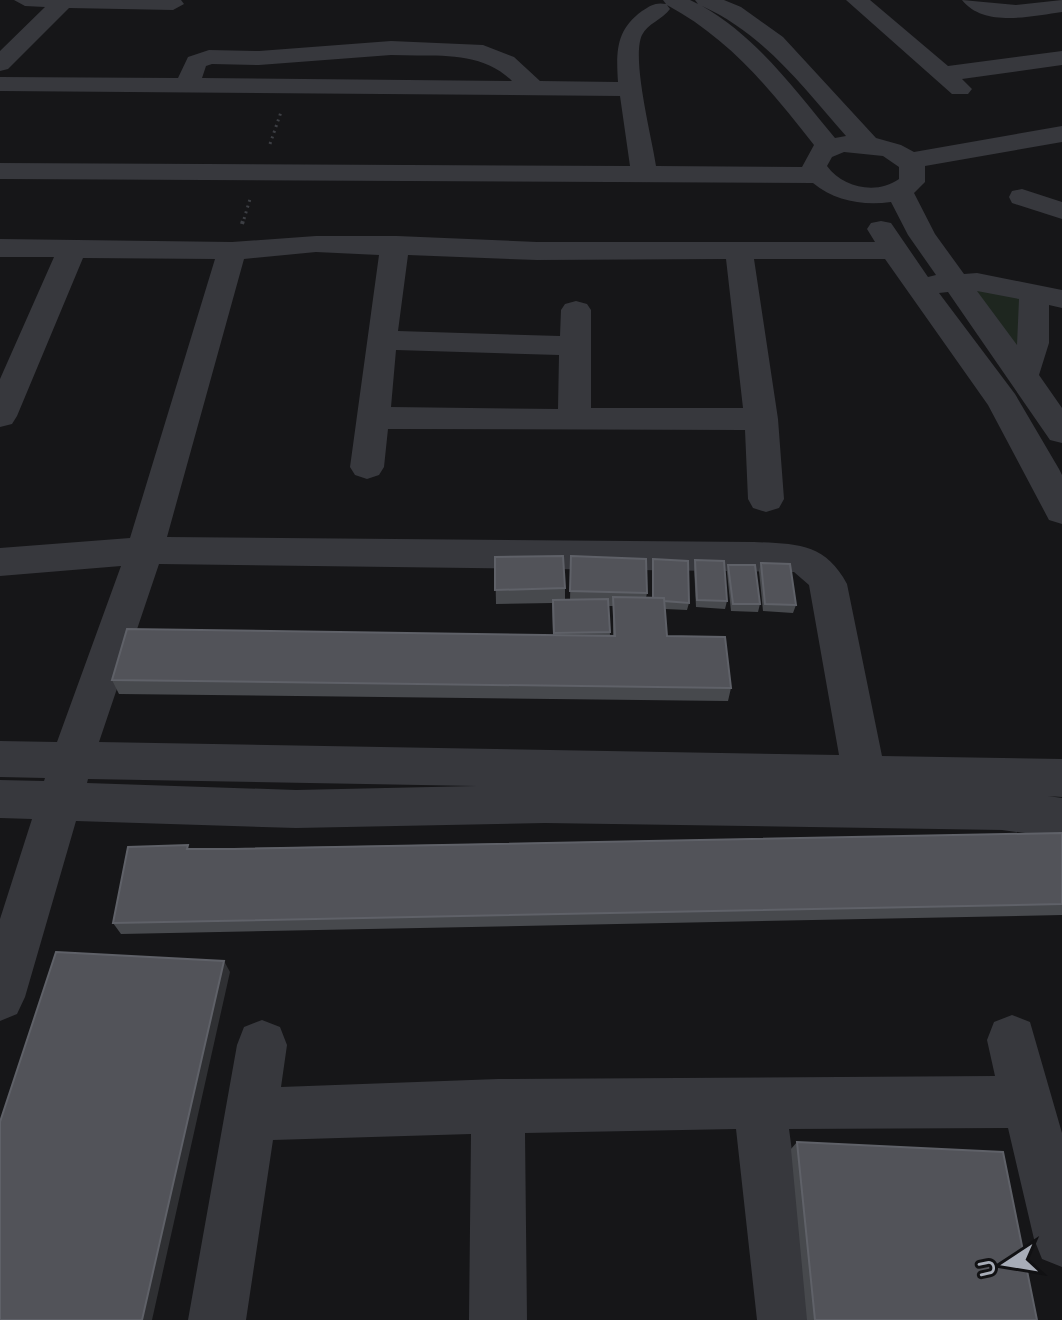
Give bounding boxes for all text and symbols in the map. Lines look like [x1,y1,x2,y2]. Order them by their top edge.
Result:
north arrow [966,1224,1046,1304]
text: U [973,1257,1002,1279]

